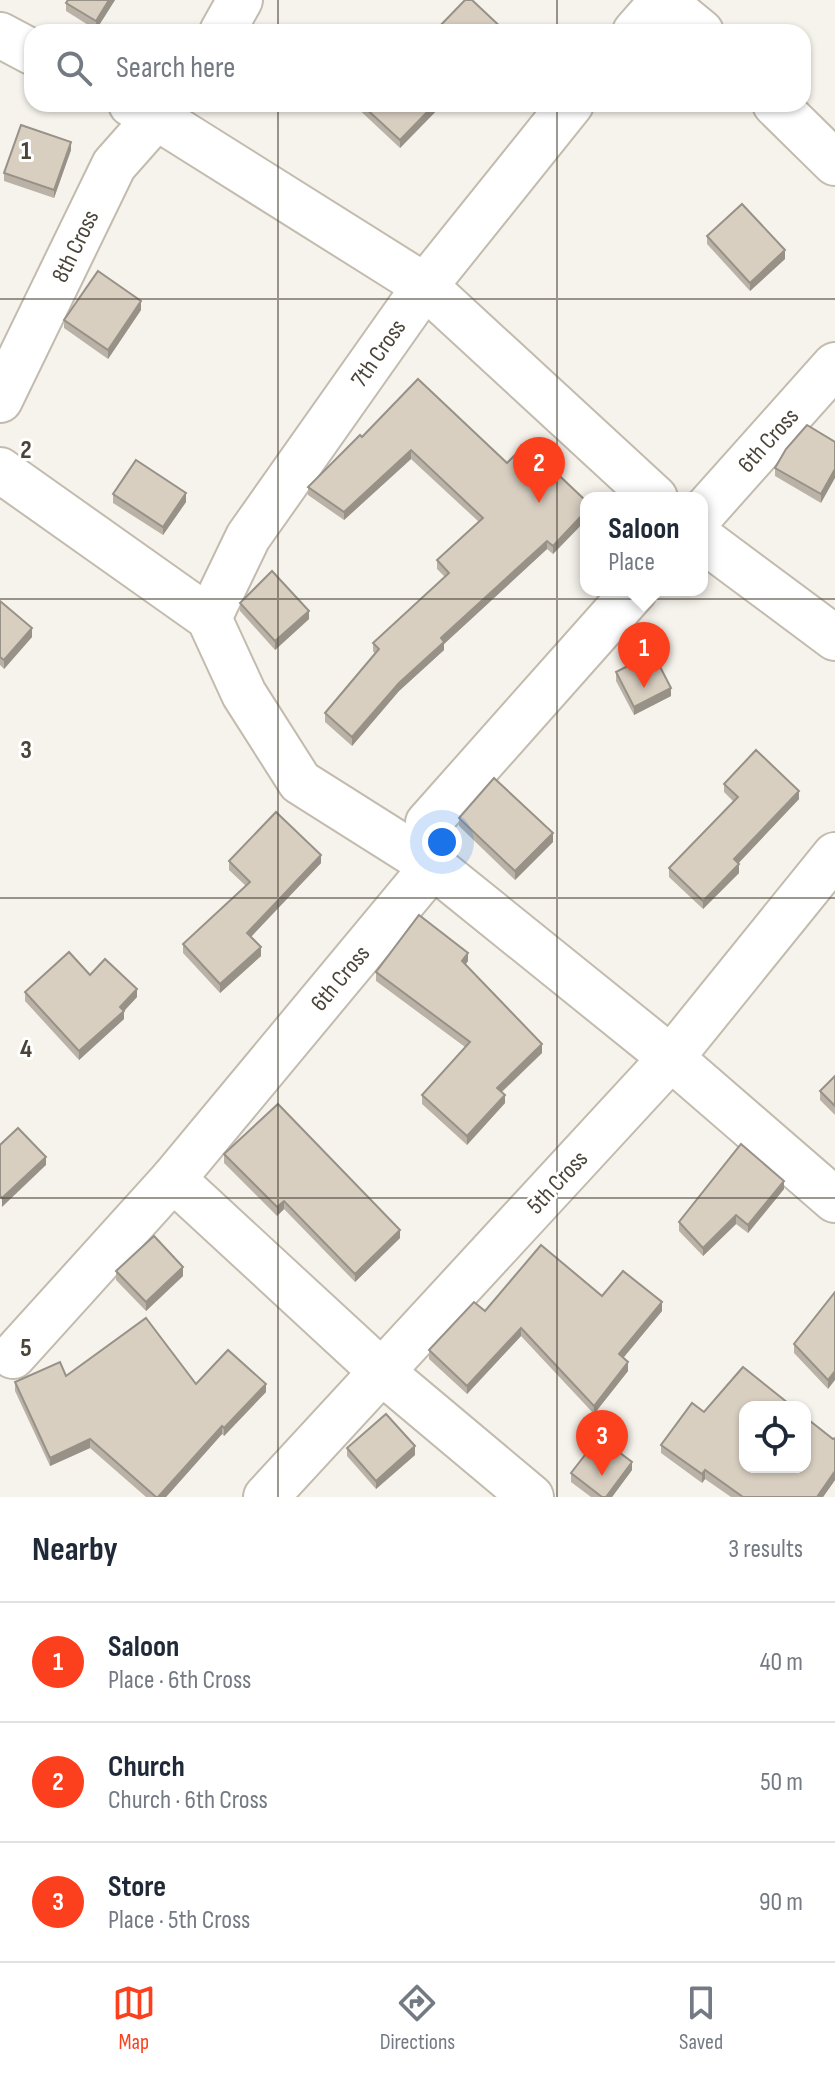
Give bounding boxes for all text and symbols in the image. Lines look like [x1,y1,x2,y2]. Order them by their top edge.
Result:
search box [24,24,811,112]
icon: search [52,46,96,90]
text: Search here [116,50,235,86]
text: 1 [21,136,31,167]
street label: 8th Cross [46,205,105,287]
street label: 7th Cross [345,314,412,393]
street label: 6th Cross [732,402,805,479]
text: 2 [20,435,32,466]
pin: 2 [513,437,565,503]
popup [580,492,708,596]
text: Saloon [608,511,680,547]
text: Place [608,547,655,578]
pin: 1 [618,622,670,688]
text: 3 [20,735,32,766]
your location [422,822,462,862]
street label: 6th Cross [305,940,376,1017]
text: 4 [20,1034,32,1065]
street label: 5th Cross [521,1145,594,1220]
text: 5 [20,1333,32,1364]
map controls [739,1401,811,1473]
button: locate [739,1401,811,1473]
pin: 3 [576,1410,628,1476]
text: Nearby [32,1529,118,1570]
text: 3 results [728,1534,803,1565]
text: Saloon [108,1629,179,1665]
text: 1 [53,1647,63,1678]
text: 40 m [760,1647,803,1678]
text: Place · 6th Cross [108,1665,251,1696]
text: Church [108,1749,185,1785]
text: 2 [52,1767,64,1798]
text: 50 m [760,1767,803,1798]
text: Church · 6th Cross [108,1785,268,1816]
text: Store [108,1869,166,1905]
text: 3 [52,1887,64,1918]
text: 90 m [759,1887,803,1918]
text: Place · 5th Cross [108,1905,250,1936]
tab: Map [112,1981,156,2056]
tab: Directions [380,1981,455,2056]
tab: Saved [679,1981,723,2056]

